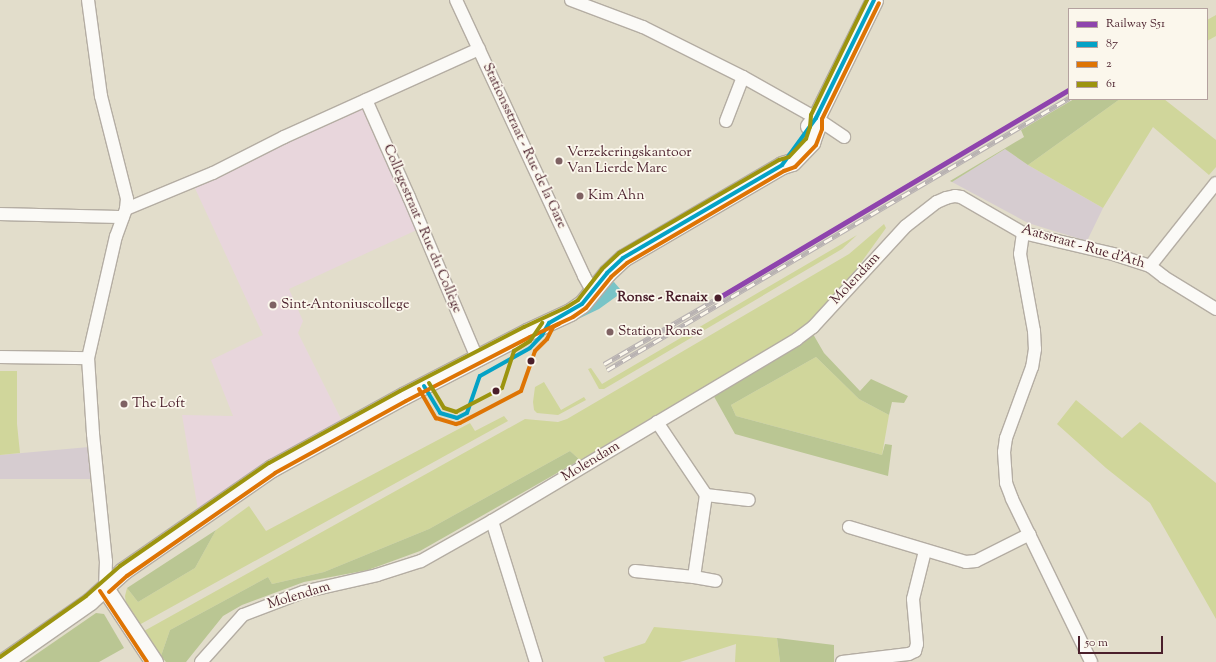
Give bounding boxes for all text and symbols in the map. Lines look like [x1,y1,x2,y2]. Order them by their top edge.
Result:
legend [1068,8,1208,100]
text: Railway S51 [1106,15,1165,33]
text: 87 [1106,35,1118,53]
text: 2 [1106,55,1112,73]
street label: Stationsstraat - Rue de la Gare [478,61,570,231]
text: 61 [1106,75,1116,93]
street label: Collegestraat - Rue du Collège [379,142,465,316]
place label: Verzekeringskantoor Van Lierde Marc [567,145,692,178]
marker: Verzekeringskantoor Van Lierde Marc [554,156,564,166]
place label: Kim Ahn [588,188,645,204]
marker: Kim Ahn [575,191,585,201]
street label: Aatstraat - Rue d'Ath [1019,221,1147,273]
street label: Molendam [828,250,884,308]
place label: Ronse - Renaix [617,290,708,306]
marker: Ronse - Renaix [711,291,725,305]
place label: Sint-Antoniuscollege [281,297,409,313]
marker: Sint-Antoniuscollege [268,300,278,310]
place label: Station Ronse [618,324,703,340]
marker: Station Ronse [605,327,615,337]
unlabelled marker [526,356,536,366]
unlabelled marker [491,386,501,396]
place label: The Loft [132,396,185,412]
marker: The Loft [119,399,129,409]
street label: Molendam [559,438,623,486]
street label: Molendam [266,579,332,613]
scale bar [1080,628,1165,654]
text: 50 m [1085,634,1108,652]

